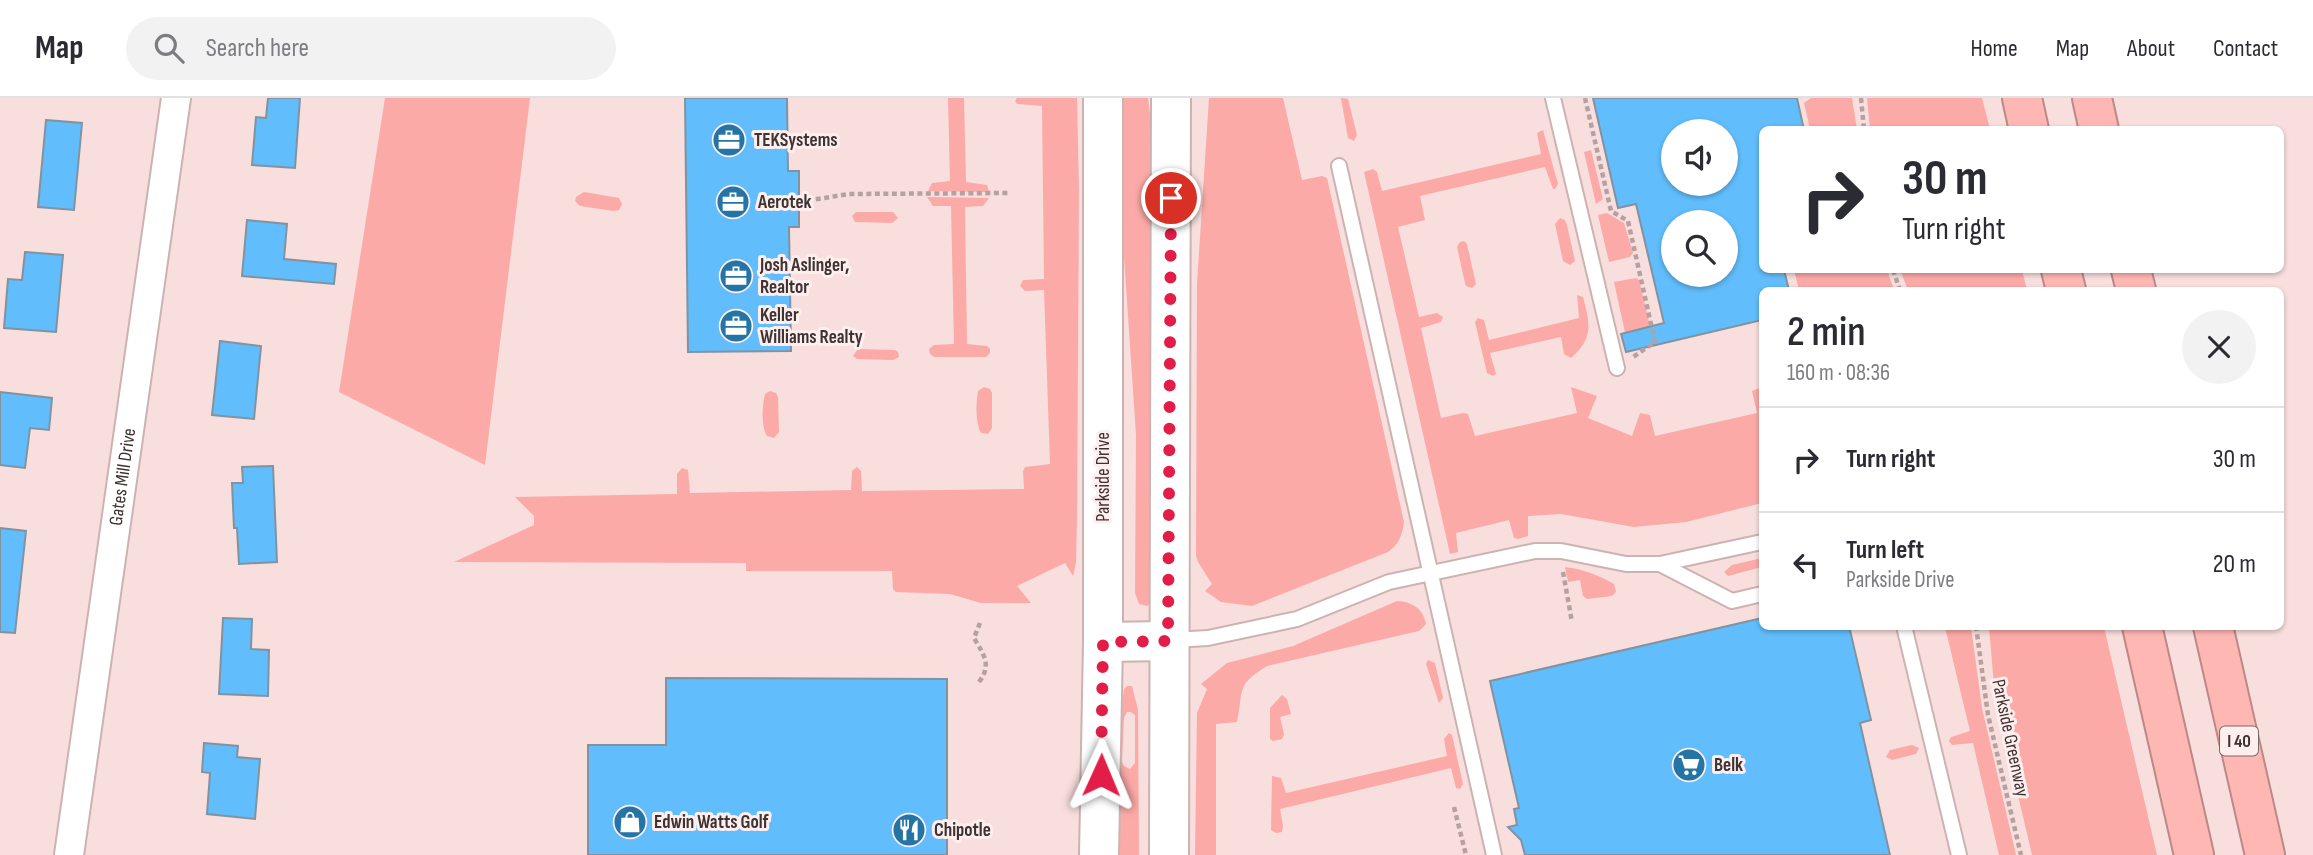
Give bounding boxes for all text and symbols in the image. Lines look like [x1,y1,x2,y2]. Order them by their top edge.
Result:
search box [126,17,616,80]
text: Map [35,28,84,68]
icon: search [150,29,188,67]
text: Search here [206,33,309,64]
text: Home [1970,34,2018,63]
text: Map [2056,34,2089,63]
text: About [2127,34,2175,63]
text: Contact [2213,34,2278,63]
map controls [1661,119,1738,287]
button: sound [1661,119,1738,196]
office icon: TEKSystems [710,121,748,159]
place label: TEKSystems [754,129,838,152]
text: 30 m [1902,150,1987,209]
icon: right [1787,154,1878,245]
pin [1141,168,1201,228]
icon: arrive [1152,179,1190,217]
office icon: Aerotek [714,183,752,221]
place label: Aerotek [757,191,812,214]
button: search [1661,210,1738,287]
text: Turn right [1902,210,2006,249]
place label: Josh Aslinger, Realtor [759,254,850,299]
office icon: Josh Aslinger, Realtor [717,257,755,295]
place label: Keller Williams Realty [760,304,863,349]
office icon: Keller Williams Realty [717,307,755,345]
text: 2 min [1787,307,1866,358]
button: close [2182,310,2256,384]
text: 160 m · 08:36 [1787,359,1890,387]
street label: Gates Mill Drive [104,427,141,527]
street label: Parkside Drive [1092,432,1115,522]
icon: right [1787,441,1825,479]
text: Turn right [1846,444,1935,475]
text: 30 m [2213,444,2256,475]
text: Turn left [1846,535,1924,566]
icon: left [1787,546,1825,584]
text: 20 m [2213,549,2256,580]
text: Parkside Drive [1846,566,1955,594]
street label: Parkside Greenway [1986,677,2034,799]
road number: I 40 [2220,726,2258,756]
position arrow [1064,738,1138,812]
supermarket icon: Belk [1670,746,1708,784]
place label: Belk [1714,754,1743,777]
shop icon: Edwin Watts Golf [611,803,649,841]
place label: Edwin Watts Golf [654,811,770,834]
restaurant icon: Chipotle [890,811,928,849]
place label: Chipotle [934,819,991,842]

